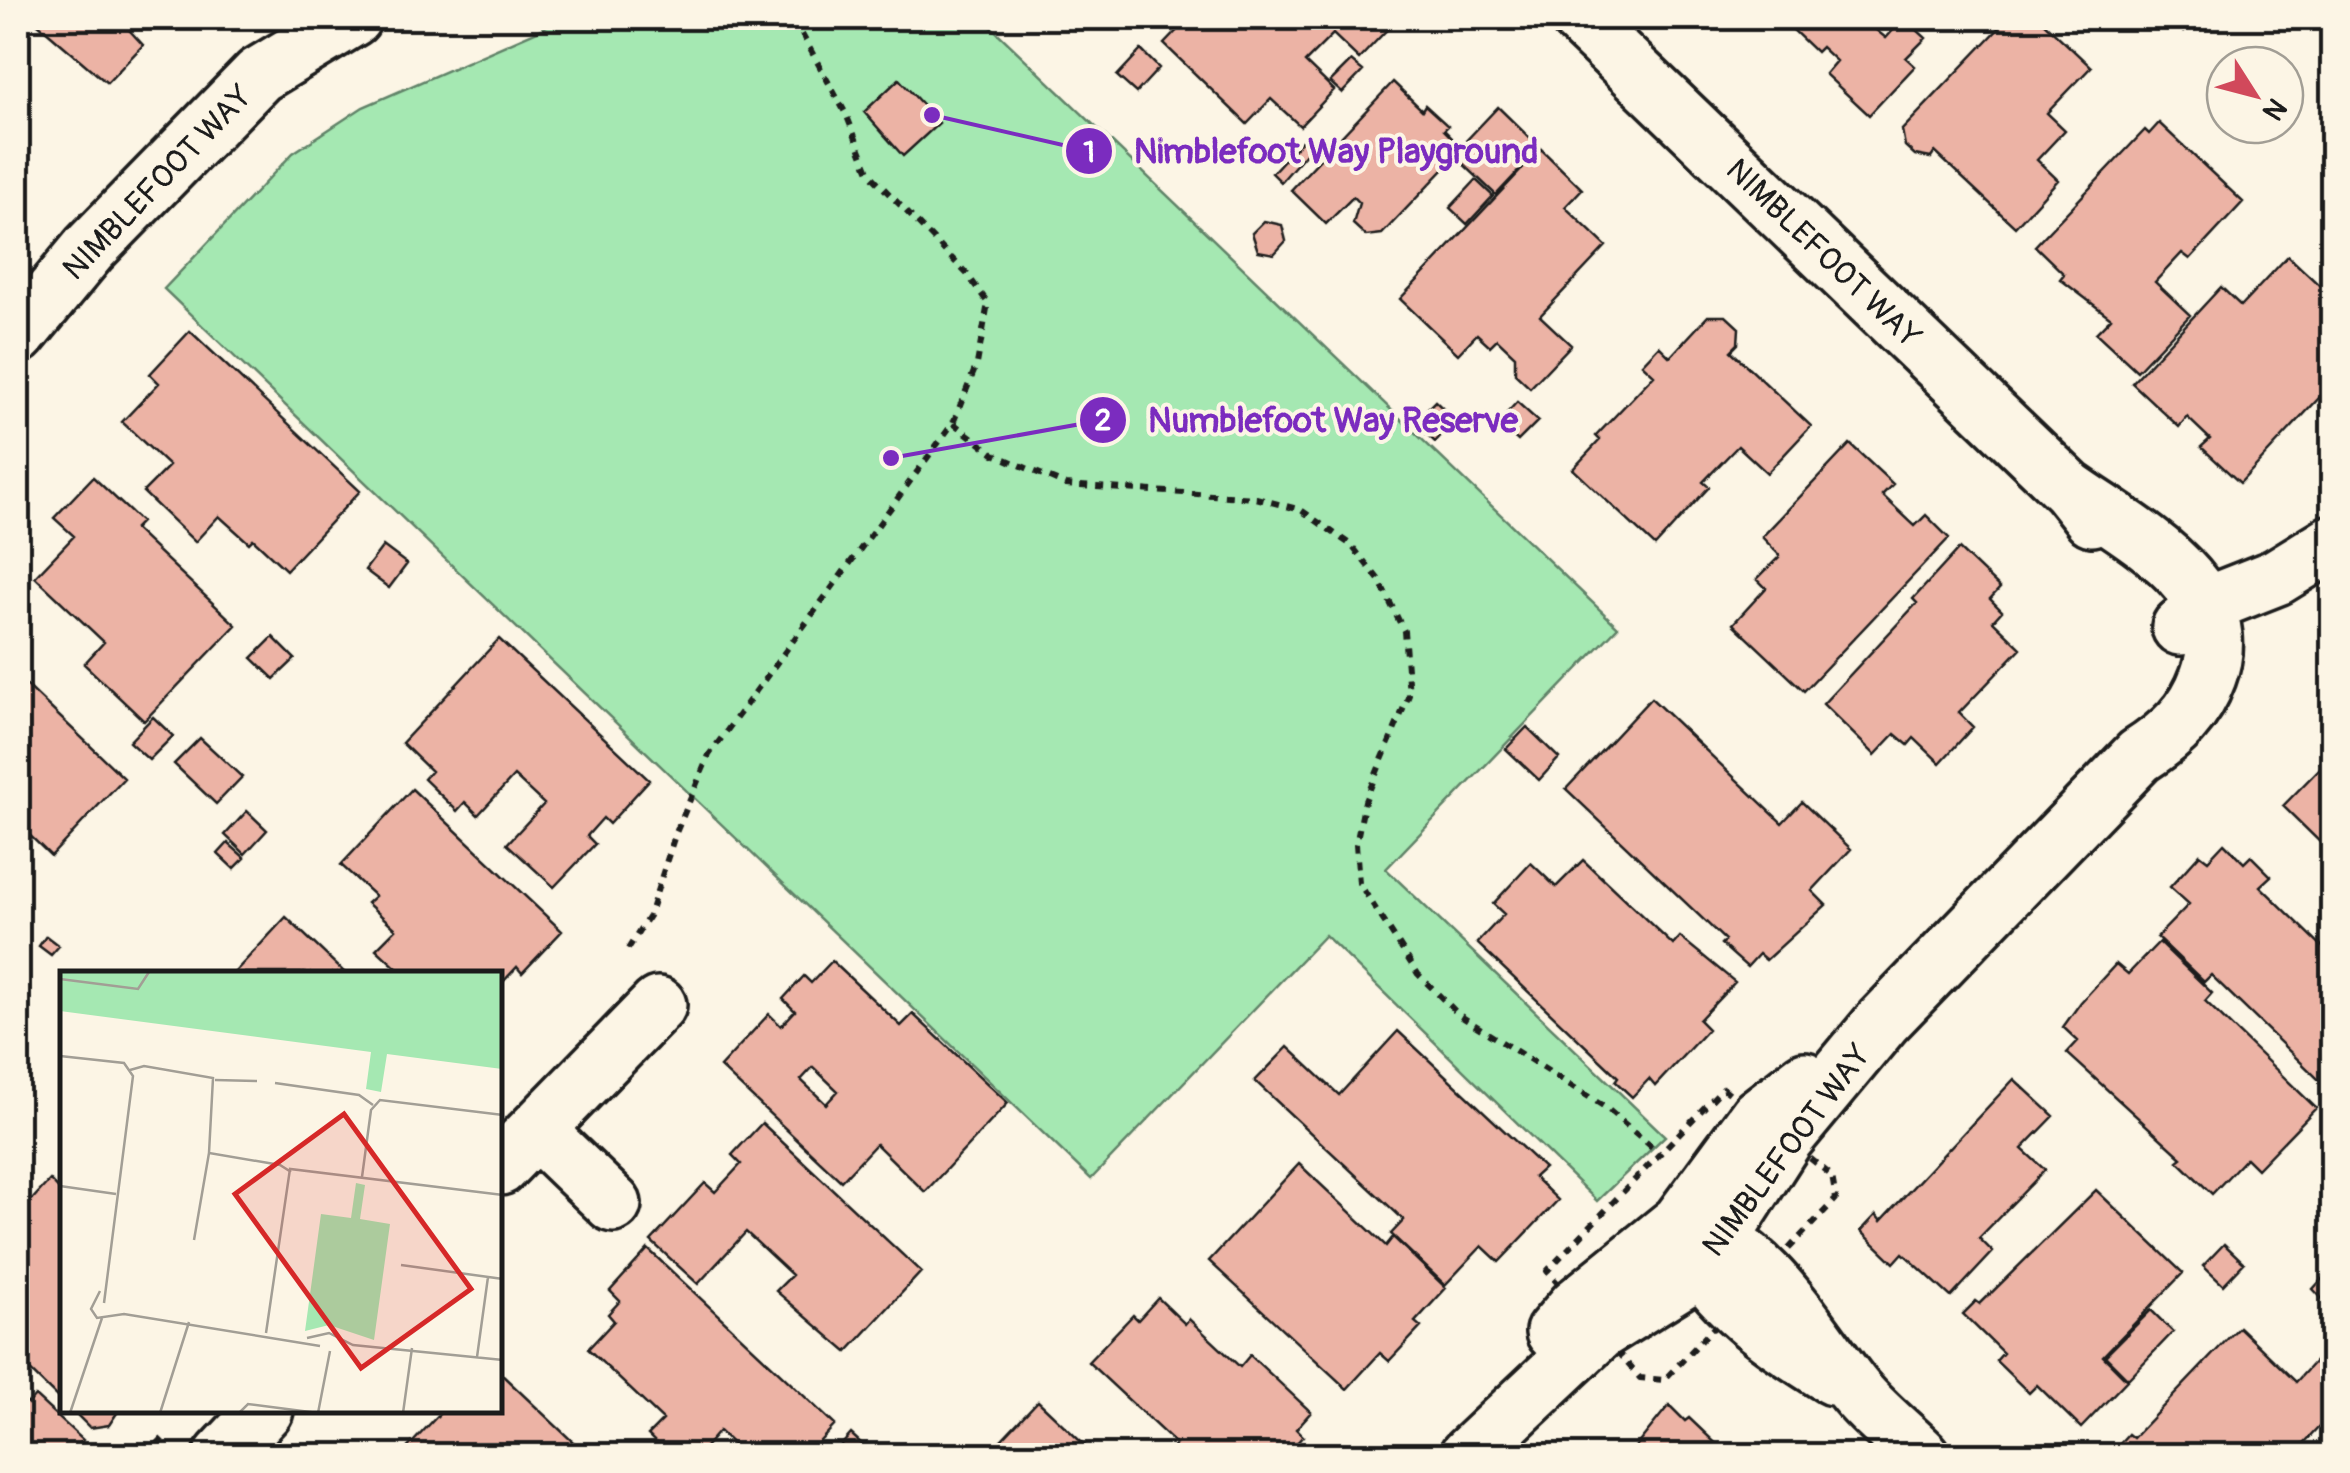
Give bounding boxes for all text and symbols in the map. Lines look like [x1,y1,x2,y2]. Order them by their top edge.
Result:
north arrow [2205,45,2305,145]
street label: NIMBLEFOOT WAY [54,77,261,289]
text: N [2254,91,2294,127]
callout: Nimblefoot Way Playground [1064,119,1559,184]
text: Nimblefoot Way Playground [1134,130,1538,174]
text: 1 [1083,134,1095,171]
street label: NIMBLEFOOT WAY [1717,150,1929,357]
callout: Numblefoot Way Reserve [1078,387,1538,452]
text: Numblefoot Way Reserve [1148,399,1519,443]
text: 2 [1095,402,1111,439]
inset map [60,971,502,1413]
street label: NIMBLEFOOT WAY [1694,1036,1880,1265]

